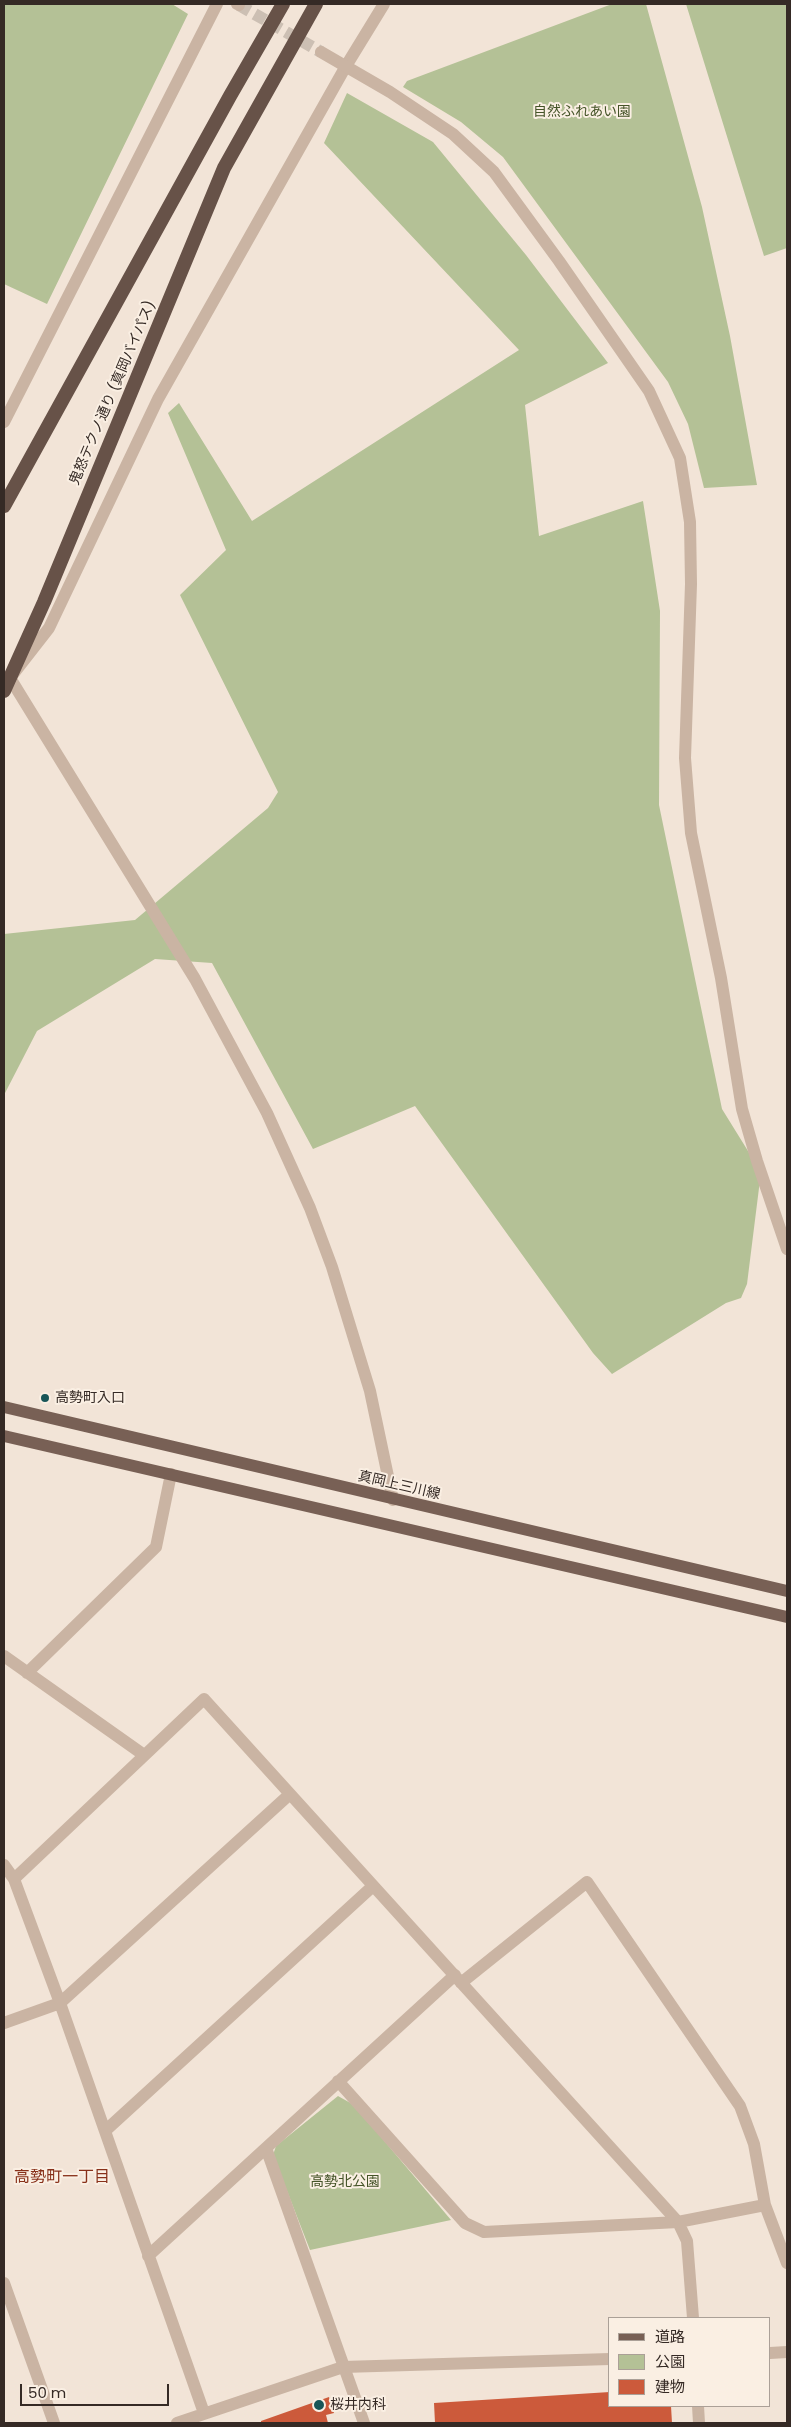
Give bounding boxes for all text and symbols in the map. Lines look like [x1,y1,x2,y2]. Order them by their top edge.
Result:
park label: 自然ふれあい園 [533,104,631,120]
street label: 鬼怒テクノ通り (真岡バイパス) [66,298,160,488]
place label: 高勢町入口 [55,1390,125,1406]
marker: 高勢町入口 [39,1392,51,1404]
street label: 真岡上三川線 [356,1468,442,1504]
district label: 高勢町一丁目 [14,2168,110,2188]
park label: 高勢北公園 [310,2174,380,2190]
legend [608,2317,771,2407]
text: 道路 [655,2326,685,2347]
text: 公園 [655,2351,685,2372]
scale bar [22,2374,171,2406]
text: 建物 [655,2376,685,2397]
text: 50 m [28,2382,66,2403]
place label: 桜井内科 [330,2397,386,2413]
marker: 桜井内科 [312,2398,326,2412]

